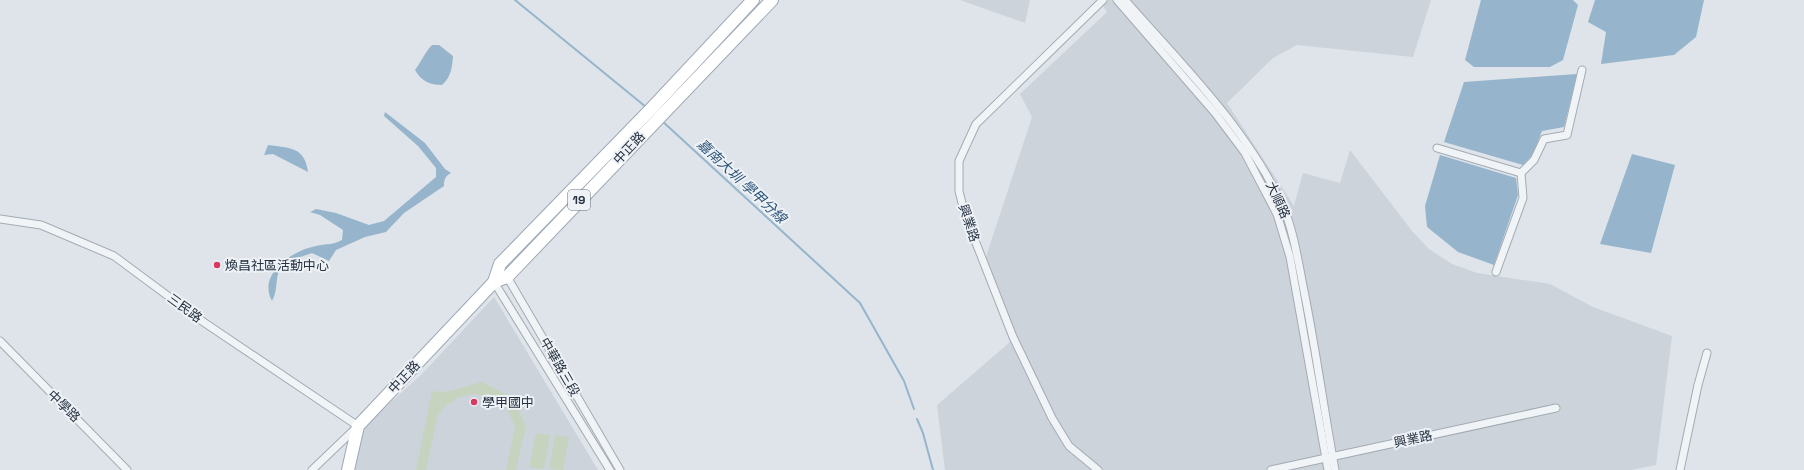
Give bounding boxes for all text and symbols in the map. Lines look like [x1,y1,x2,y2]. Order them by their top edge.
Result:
street label: 中正路 [609,128,649,168]
water label: 嘉南大圳 學甲分線 [694,135,792,228]
street label: 大順路 [1262,179,1294,221]
road number: 19 [568,190,590,210]
street label: 興業路 [955,202,983,244]
place label: 煥昌社區活動中心 [225,257,329,274]
marker: 煥昌社區活動中心 [212,260,222,270]
street label: 三民路 [164,290,206,326]
street label: 中華路三段 [536,335,584,399]
street label: 中正路 [384,357,424,397]
street label: 中學路 [44,386,84,426]
place label: 學甲國中 [482,394,534,411]
marker: 學甲國中 [469,397,479,407]
street label: 興業路 [1392,427,1434,451]

